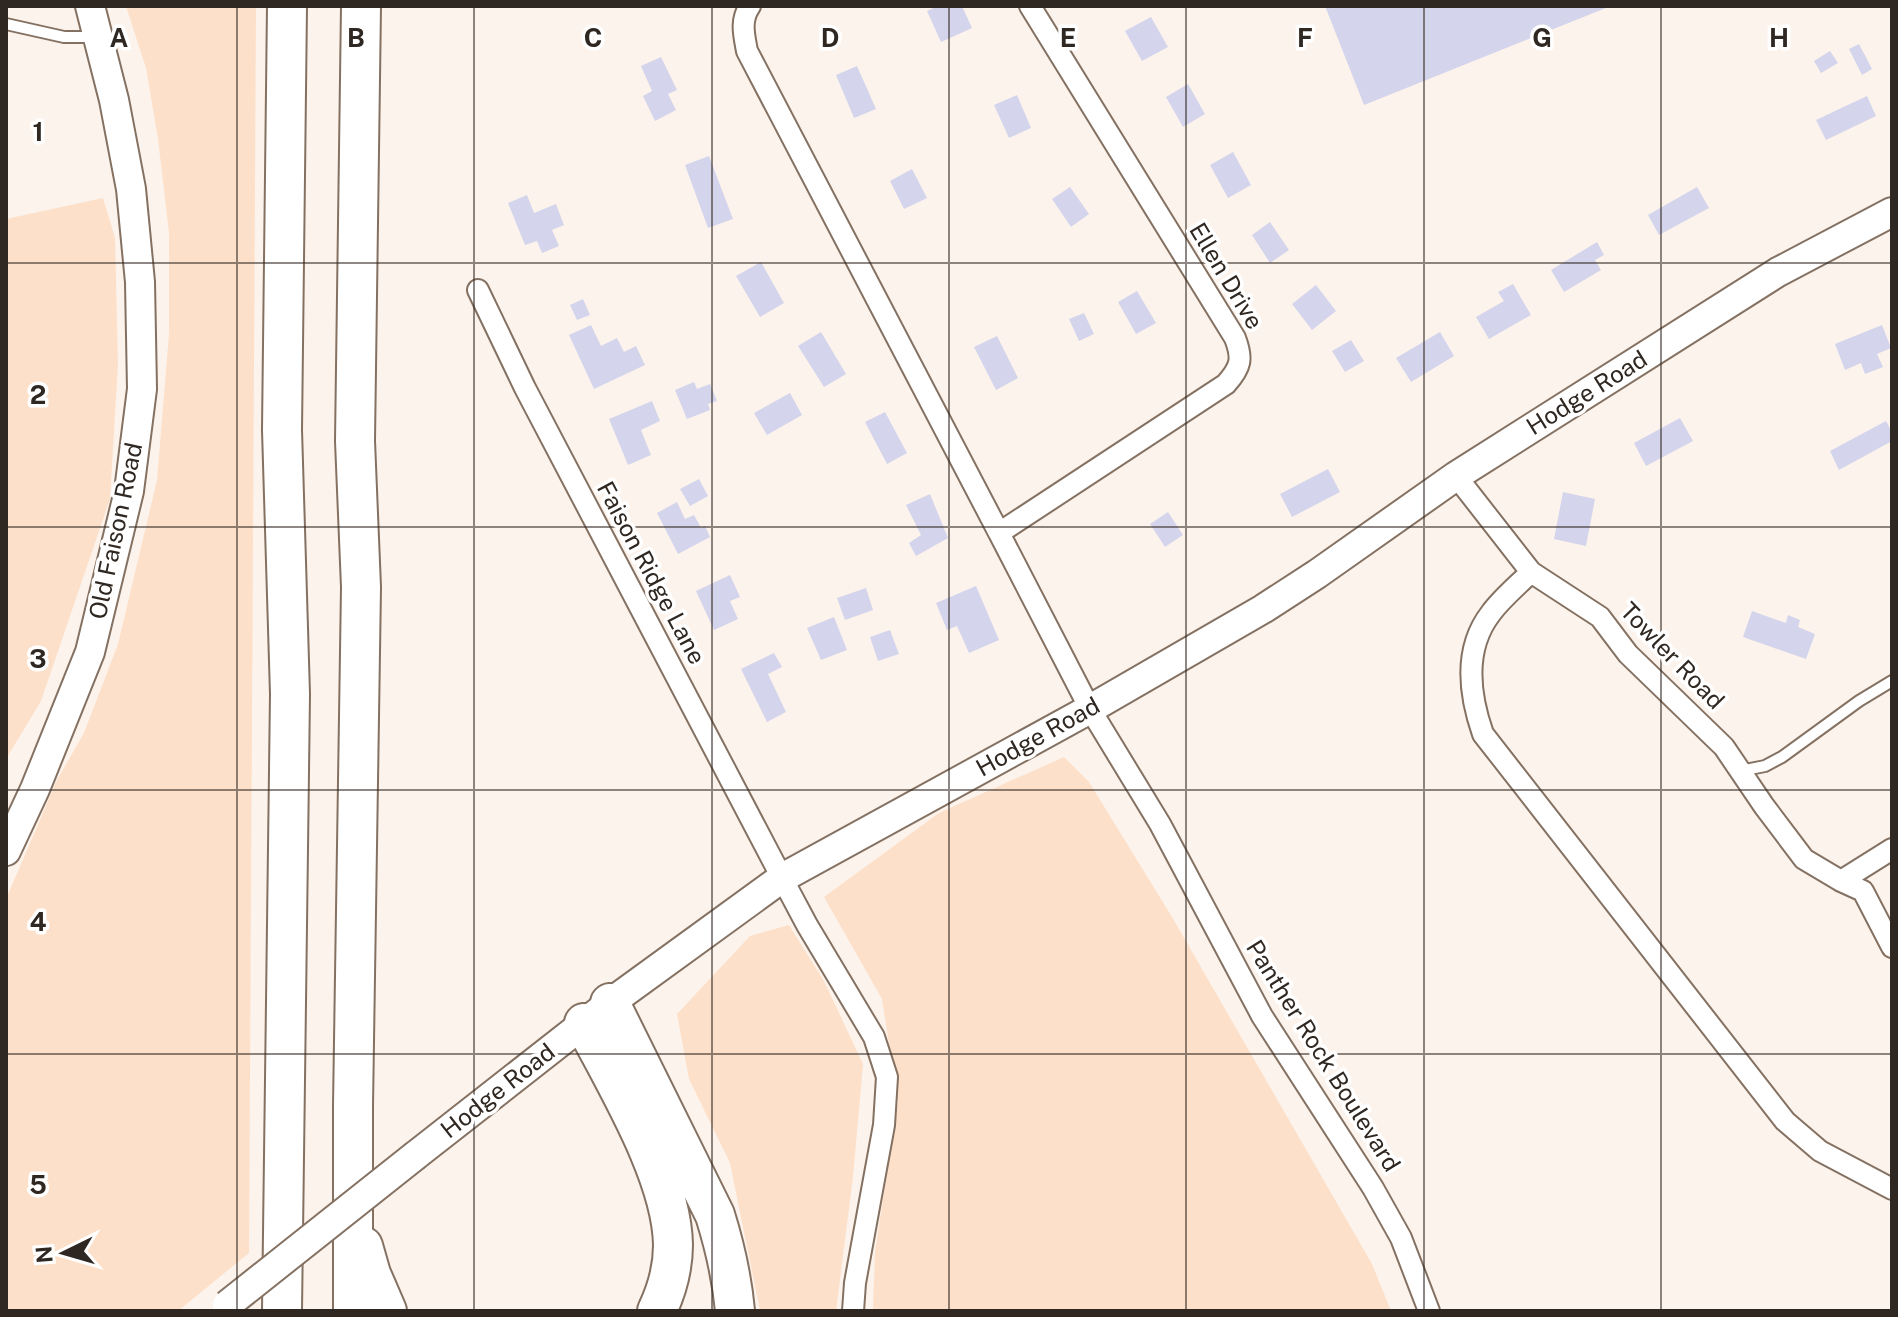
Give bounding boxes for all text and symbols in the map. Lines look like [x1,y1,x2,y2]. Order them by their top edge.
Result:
text: A [110,22,129,53]
text: B [347,22,365,53]
text: C [584,22,602,53]
text: D [821,22,839,53]
text: E [1060,22,1076,53]
text: F [1297,22,1313,53]
text: G [1532,22,1552,53]
text: H [1769,22,1789,53]
text: 1 [32,116,44,147]
street label: Ellen Drive [1184,217,1269,334]
street label: Hodge Road [1521,344,1652,440]
text: 2 [30,379,46,410]
street label: Old Faison Road [83,440,147,622]
street label: Faison Ridge Lane [592,476,712,669]
street label: Towler Road [1615,596,1730,714]
text: 3 [29,643,47,674]
street label: Hodge Road [971,691,1104,782]
text: 4 [29,906,47,937]
street label: Panther Rock Boulevard [1241,935,1407,1176]
street label: Hodge Road [435,1037,560,1143]
text: 5 [29,1169,47,1200]
north arrow [24,1213,104,1293]
text: N [30,1245,58,1264]

